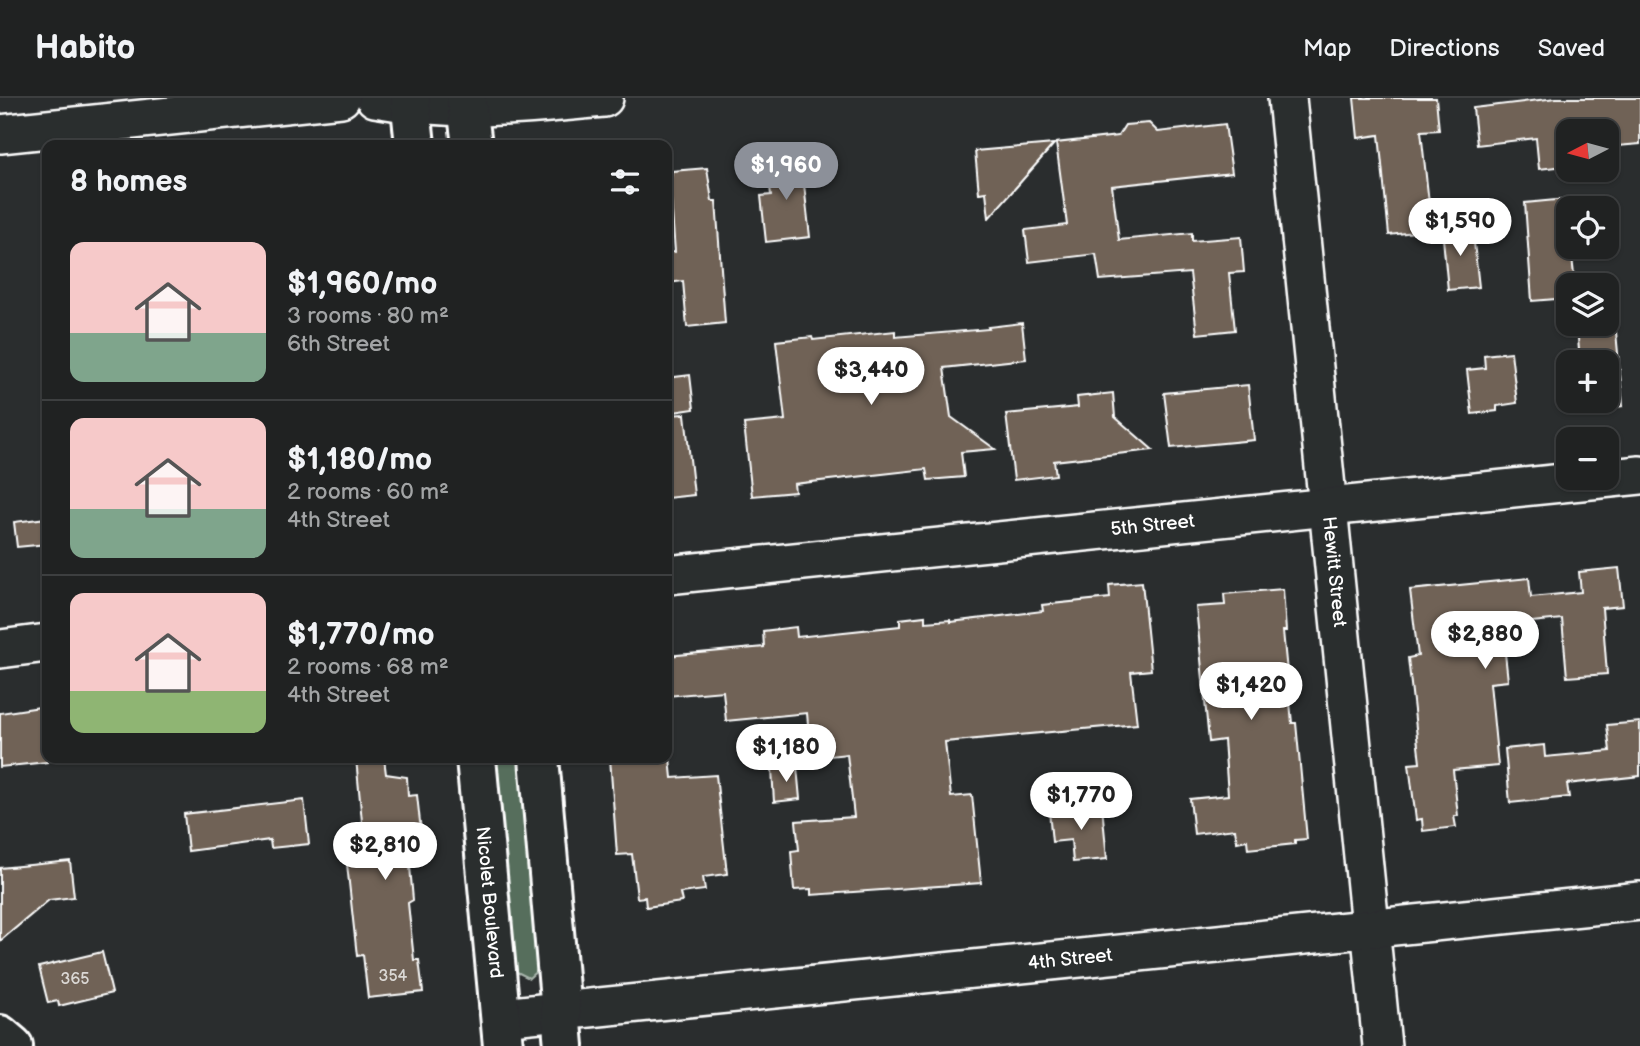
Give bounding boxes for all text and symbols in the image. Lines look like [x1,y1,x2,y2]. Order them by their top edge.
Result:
text: Habito [35,28,135,68]
text: Map [1303,34,1351,63]
text: Directions [1389,34,1500,63]
text: Saved [1538,34,1605,63]
north arrow [1556,119,1619,182]
map controls [1556,119,1619,490]
pin: $1,960 [729,142,843,202]
text: $1,960 [750,151,822,179]
icon: filters [606,163,644,201]
text: 8 homes [70,164,187,200]
button: locate [1556,196,1619,259]
pin: $1,590 [1403,198,1517,258]
text: $1,590 [1424,207,1496,235]
text: $1,960/mo [287,266,437,302]
icon: home [126,270,210,354]
button: layers [1556,273,1619,336]
text: 3 rooms · 80 m² [287,302,449,330]
text: 6th Street [287,330,390,358]
pin: $3,440 [814,348,928,407]
button: + [1556,350,1619,413]
text: $3,440 [833,356,909,384]
button: − [1556,427,1619,490]
text: $1,180/mo [287,442,432,478]
icon: home [126,446,210,530]
text: 2 rooms · 60 m² [287,478,449,506]
text: 4th Street [287,506,390,534]
street label: 5th Street [1109,509,1196,541]
street label: Hewitt Street [1317,515,1351,628]
pin: $2,880 [1428,612,1542,671]
text: $1,770/mo [287,617,435,653]
text: $2,880 [1447,620,1523,648]
icon: home [126,621,210,705]
text: 2 rooms · 68 m² [287,653,449,681]
pin: $1,420 [1194,662,1308,722]
text: $1,420 [1215,671,1287,699]
text: 4th Street [287,681,390,709]
pin: $1,180 [729,724,843,784]
text: $1,180 [752,733,820,761]
pin: $1,770 [1024,772,1138,832]
text: $1,770 [1046,781,1116,809]
pin: $2,810 [328,822,442,882]
street label: Nicolet Boulevard [471,825,508,979]
text: $2,810 [349,831,421,859]
street label: 4th Street [1027,943,1114,975]
house number: 354 [379,967,408,986]
house number: 365 [61,970,89,989]

